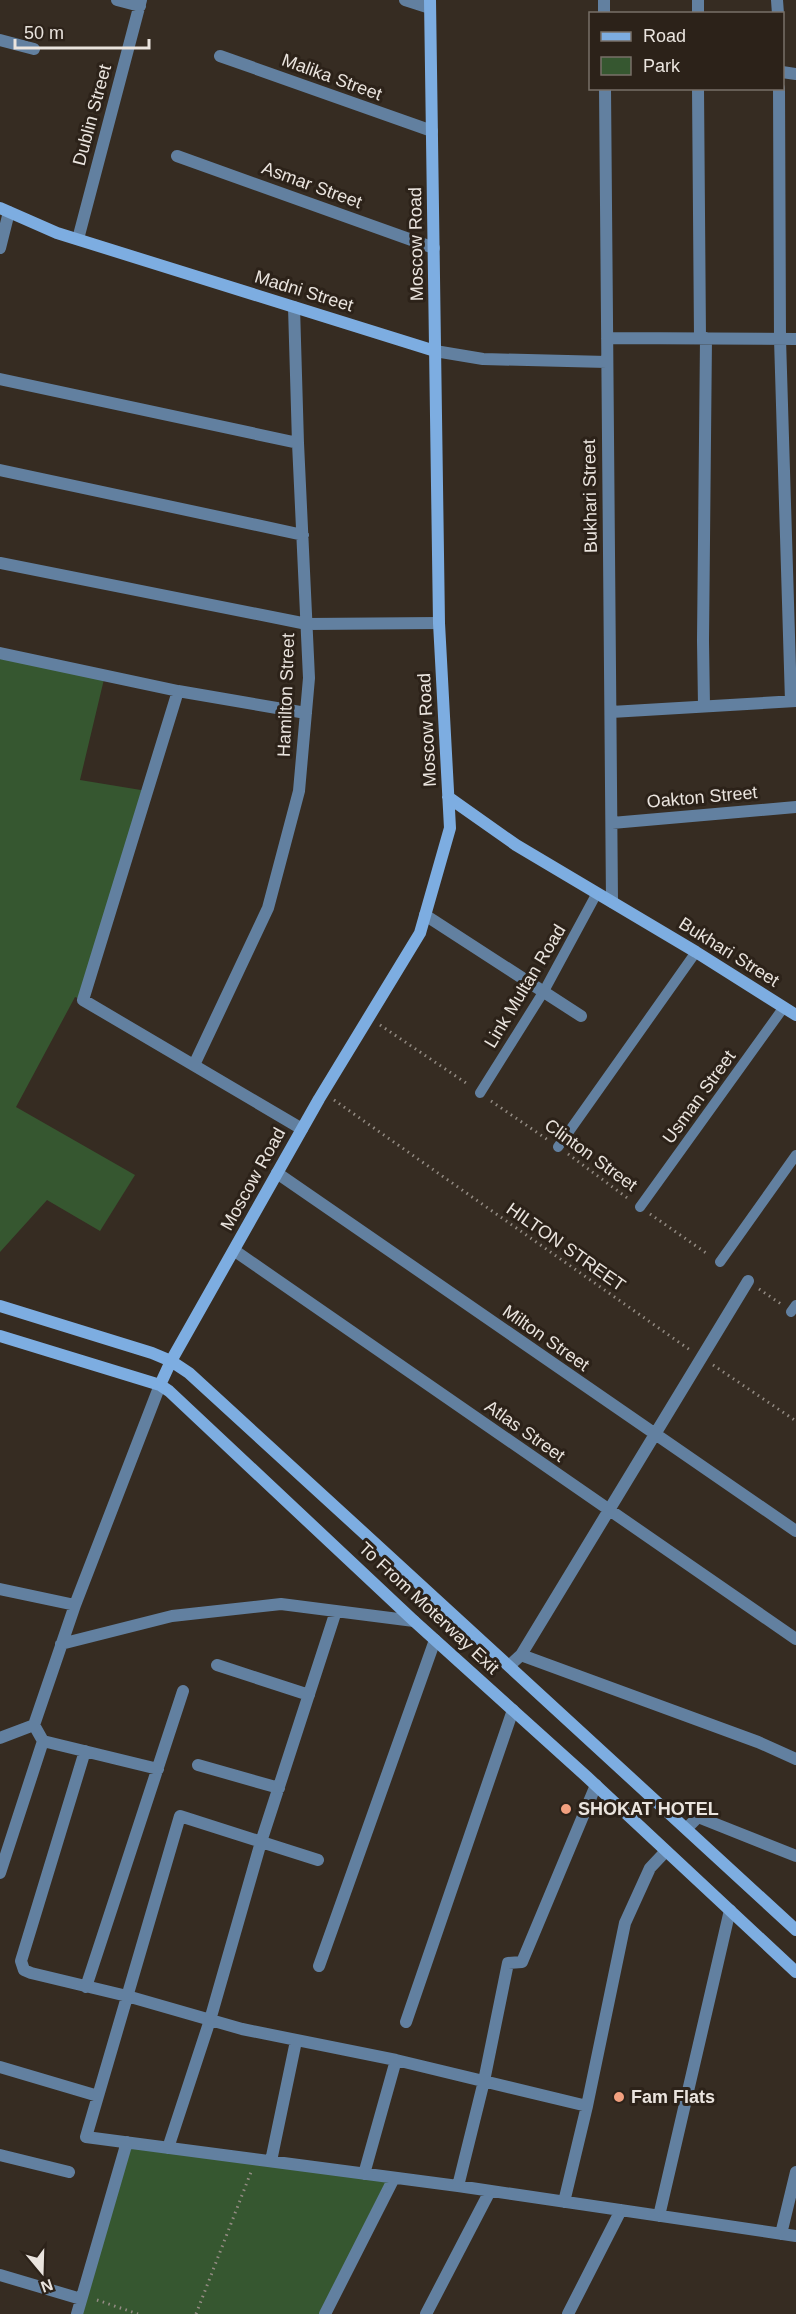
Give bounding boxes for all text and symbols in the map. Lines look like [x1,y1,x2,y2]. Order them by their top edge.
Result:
scale bar [15,12,148,50]
legend [589,12,784,90]
text: 50 m [24,23,64,43]
text: Road [643,26,686,46]
street label: Malika Street [279,50,385,104]
text: Park [643,56,681,76]
street label: Dublin Street [69,62,115,168]
street label: Asmar Street [259,158,365,212]
street label: Moscow Road [405,187,427,301]
street label: Madni Street [252,267,356,315]
street label: Bukhari Street [579,439,601,553]
street label: Hamilton Street [274,633,298,757]
street label: Moscow Road [414,673,440,787]
street label: Oakton Street [646,782,758,812]
street label: Bukhari Street [675,913,783,991]
street label: Link Multan Road [480,921,570,1051]
street label: Usman Street [659,1047,739,1147]
street label: Clinton Street [541,1115,641,1195]
street label: Moscow Road [217,1124,289,1234]
street label: HILTON STREET [503,1199,629,1295]
street label: Milton Street [499,1301,593,1375]
street label: Atlas Street [481,1396,569,1466]
street label: To From Moterway Exit [355,1538,503,1678]
place label: SHOKAT HOTEL [578,1799,719,1819]
marker: SHOKAT HOTEL [559,1802,573,1816]
place label: Fam Flats [631,2087,715,2107]
marker: Fam Flats [612,2090,626,2104]
north arrow [12,2242,72,2302]
text: N [38,2276,55,2296]

